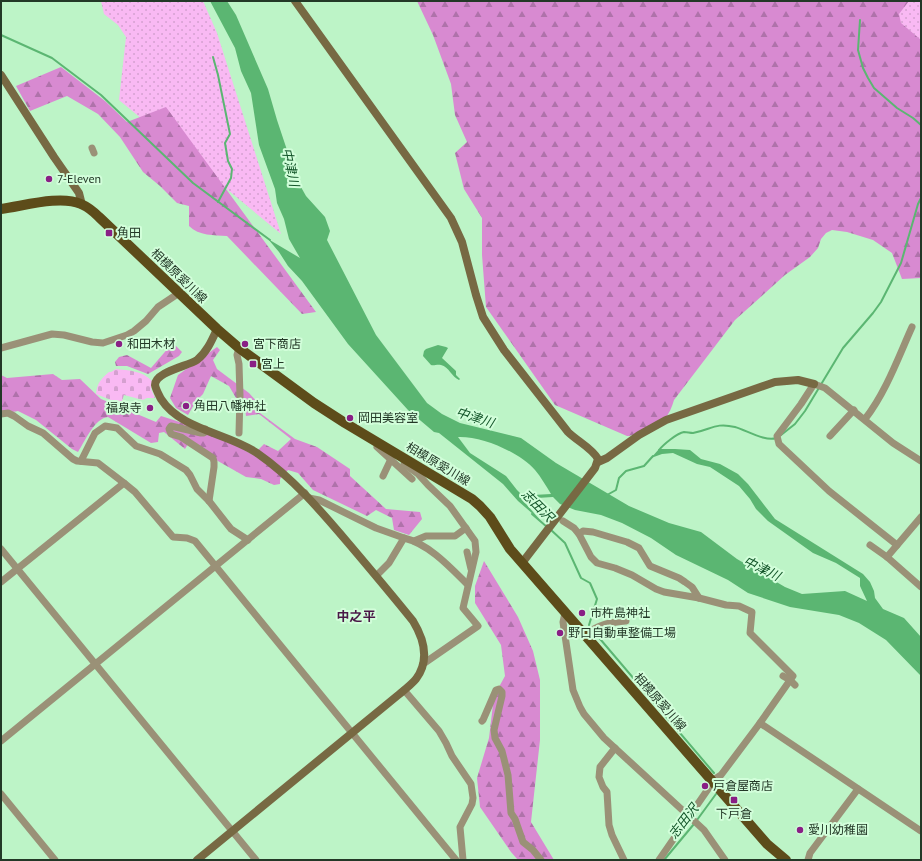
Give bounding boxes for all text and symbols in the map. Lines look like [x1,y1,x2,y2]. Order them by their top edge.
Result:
water label: 中津川 [278,146,303,190]
place label: 7-Eleven [57,171,101,186]
marker: 7-Eleven [44,174,54,184]
place label: 角田 [117,225,141,240]
marker: 角田 [104,228,114,238]
street label: 相模原愛川線 [148,245,210,306]
place label: 和田木材 [127,336,175,351]
place label: 宮下商店 [253,336,301,351]
marker: 和田木材 [114,339,124,349]
marker: 宮下商店 [240,339,250,349]
place label: 宮上 [261,356,285,371]
marker: 宮上 [248,359,258,369]
place label: 角田八幡神社 [194,398,266,413]
place label: 福泉寺 [106,400,142,415]
marker: 角田八幡神社 [181,401,191,411]
marker: 福泉寺 [145,403,155,413]
water label: 中津川 [454,403,498,432]
place label: 岡田美容室 [358,410,418,425]
marker: 岡田美容室 [345,413,355,423]
street label: 相模原愛川線 [404,439,473,489]
water label: 志田沢 [518,486,559,527]
water label: 中津川 [741,552,785,586]
place label: 市杵島神社 [590,605,650,620]
district label: 中之平 [336,608,376,625]
marker: 市杵島神社 [577,608,587,618]
place label: 野口自動車整備工場 [568,625,676,640]
marker: 野口自動車整備工場 [555,628,565,638]
street label: 相模原愛川線 [631,670,690,734]
place label: 戸倉屋商店 [713,778,773,793]
marker: 戸倉屋商店 [700,781,710,791]
marker: 下戸倉 [729,795,739,805]
water label: 志田沢 [665,799,703,842]
place label: 下戸倉 [716,806,752,821]
place label: 愛川幼稚園 [808,822,868,837]
marker: 愛川幼稚園 [795,825,805,835]

